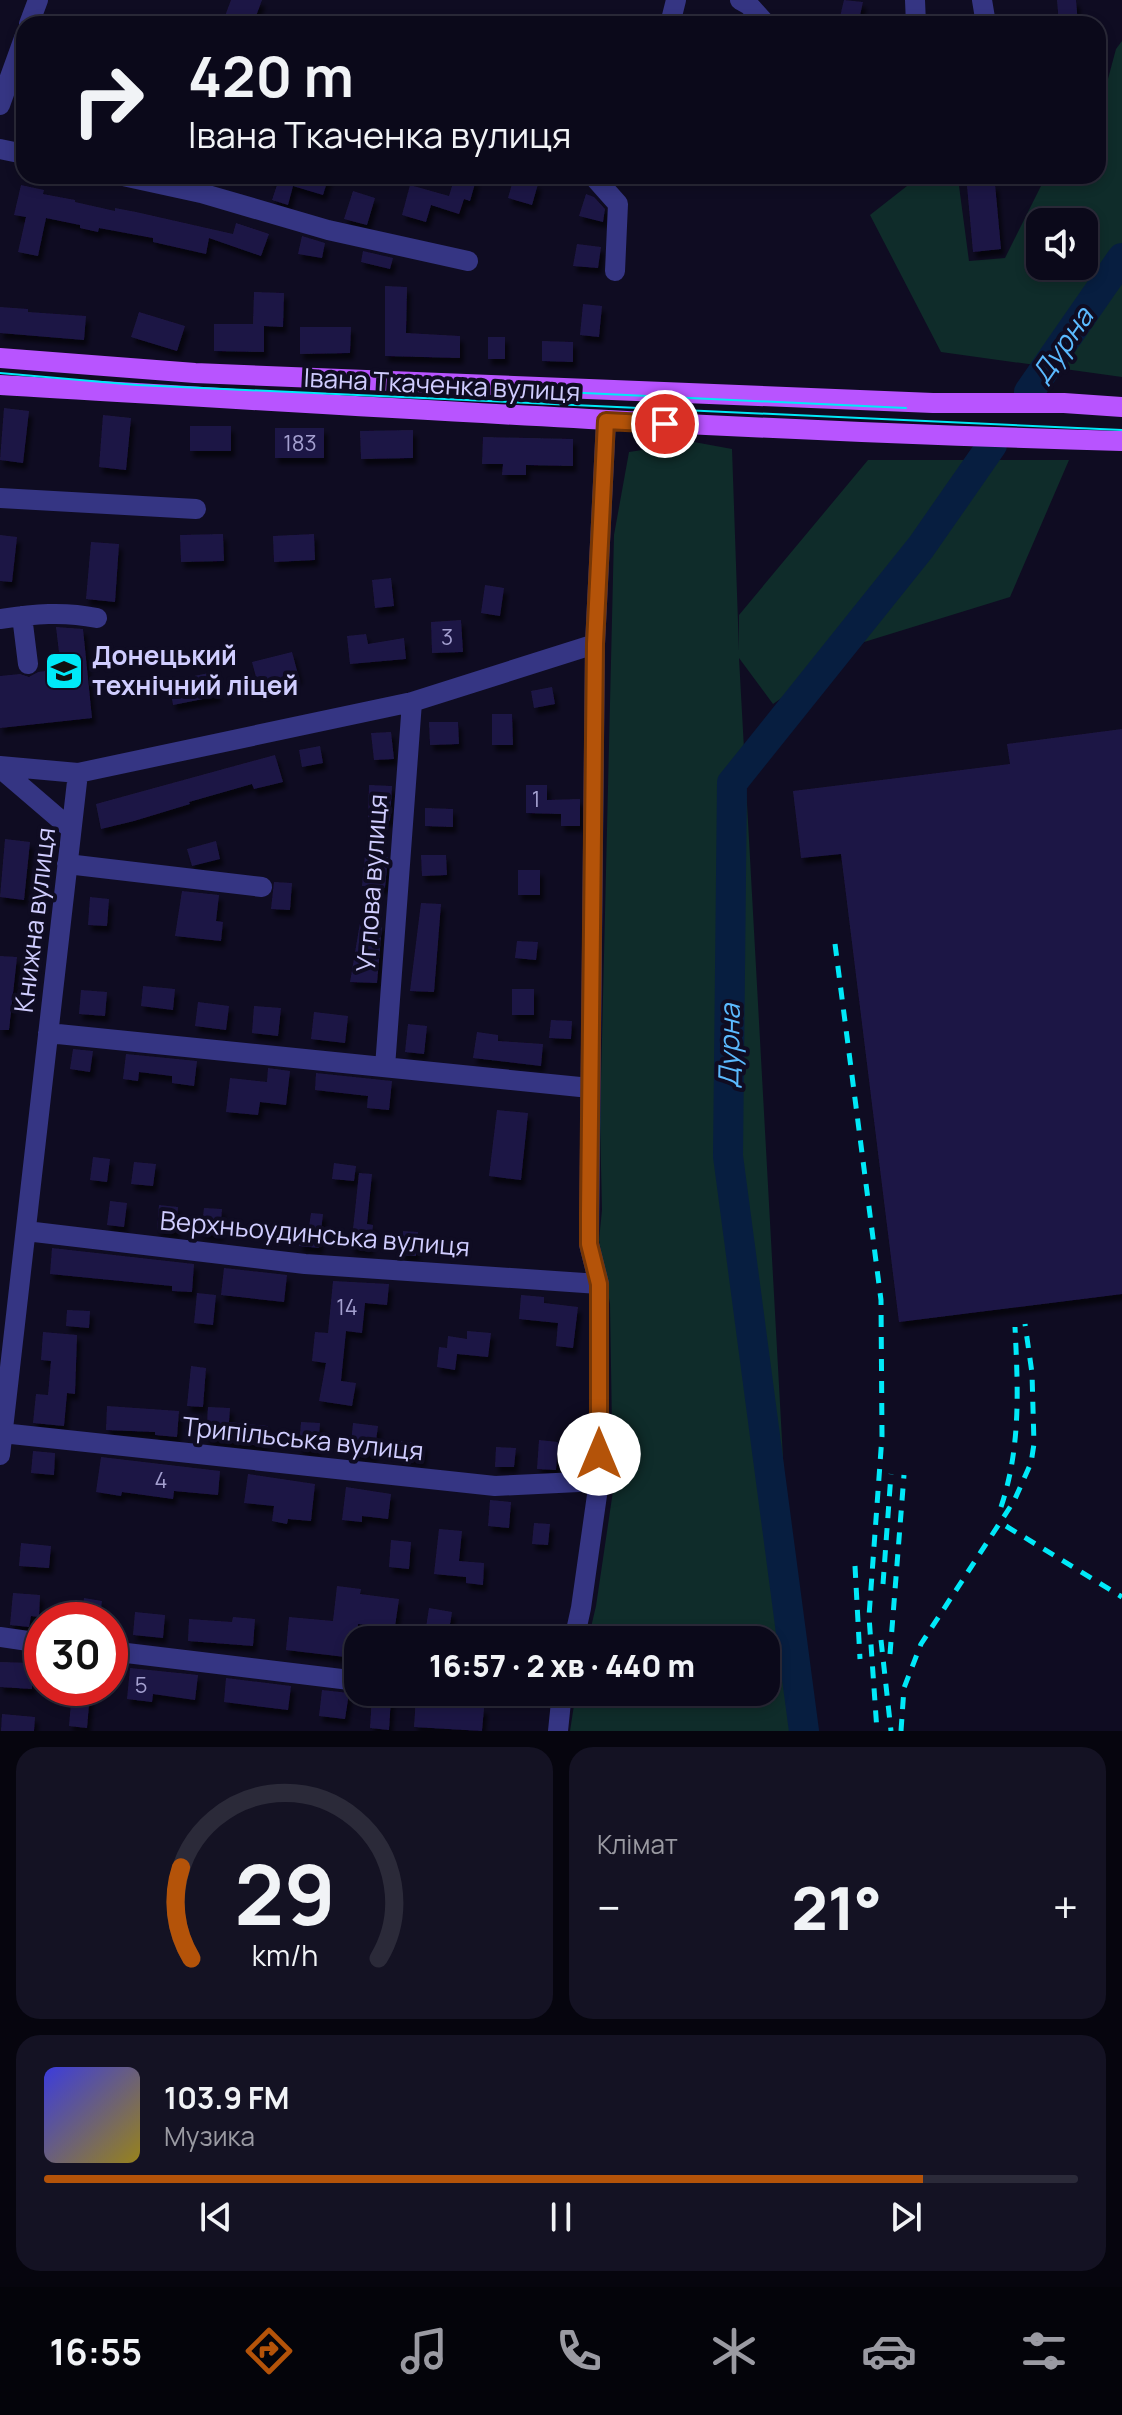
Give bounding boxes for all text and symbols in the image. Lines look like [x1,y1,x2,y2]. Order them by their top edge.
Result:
text: 420 m [188,37,354,114]
icon: right [56,48,160,152]
text: Івана Ткаченка вулиця [188,110,571,159]
map controls [1026,208,1098,280]
button: sound [1026,208,1098,280]
water label: Дурна [1021,298,1102,390]
street label: Івана Ткаченка вулиця [303,359,581,409]
pin [631,390,699,458]
icon: arrive [643,402,687,446]
house number: 183 [283,428,317,458]
house number: 3 [441,622,453,652]
place label: Донецький технічний ліцей [92,637,298,703]
school or university icon: Донецький технічний ліцей [43,650,85,692]
house number: 1 [532,784,540,814]
street label: Углова вулиця [347,793,395,973]
street label: Книжна вулиця [5,825,63,1014]
water label: Дурна [708,1002,748,1088]
street label: Верхньоудинська вулиця [159,1202,472,1264]
house number: 14 [336,1292,358,1322]
street label: Трипільська вулиця [181,1407,425,1469]
position arrow [557,1412,641,1496]
house number: 4 [155,1465,167,1495]
speed limit sign: 30 [24,1602,128,1706]
text: 16:57 · 2 хв · 440 m [429,1645,695,1686]
house number: 5 [135,1670,147,1700]
text: Клімат [597,1826,678,1862]
text: 29 [234,1836,335,1950]
text: 21° [791,1866,882,1948]
text: − [597,1877,621,1937]
text: + [1053,1877,1078,1937]
text: km/h [251,1936,318,1975]
text: 103.9 FM [164,2077,289,2118]
text: Музика [164,2118,255,2154]
icon: previous [194,2195,238,2239]
icon: pause [539,2195,583,2239]
icon: next [884,2195,928,2239]
icon: directions [241,2323,297,2379]
icon: music [396,2323,452,2379]
icon: phone [551,2323,607,2379]
icon: climate [706,2323,762,2379]
icon: car [861,2323,917,2379]
icon: filters [1016,2323,1072,2379]
text: 16:55 [50,2327,142,2376]

